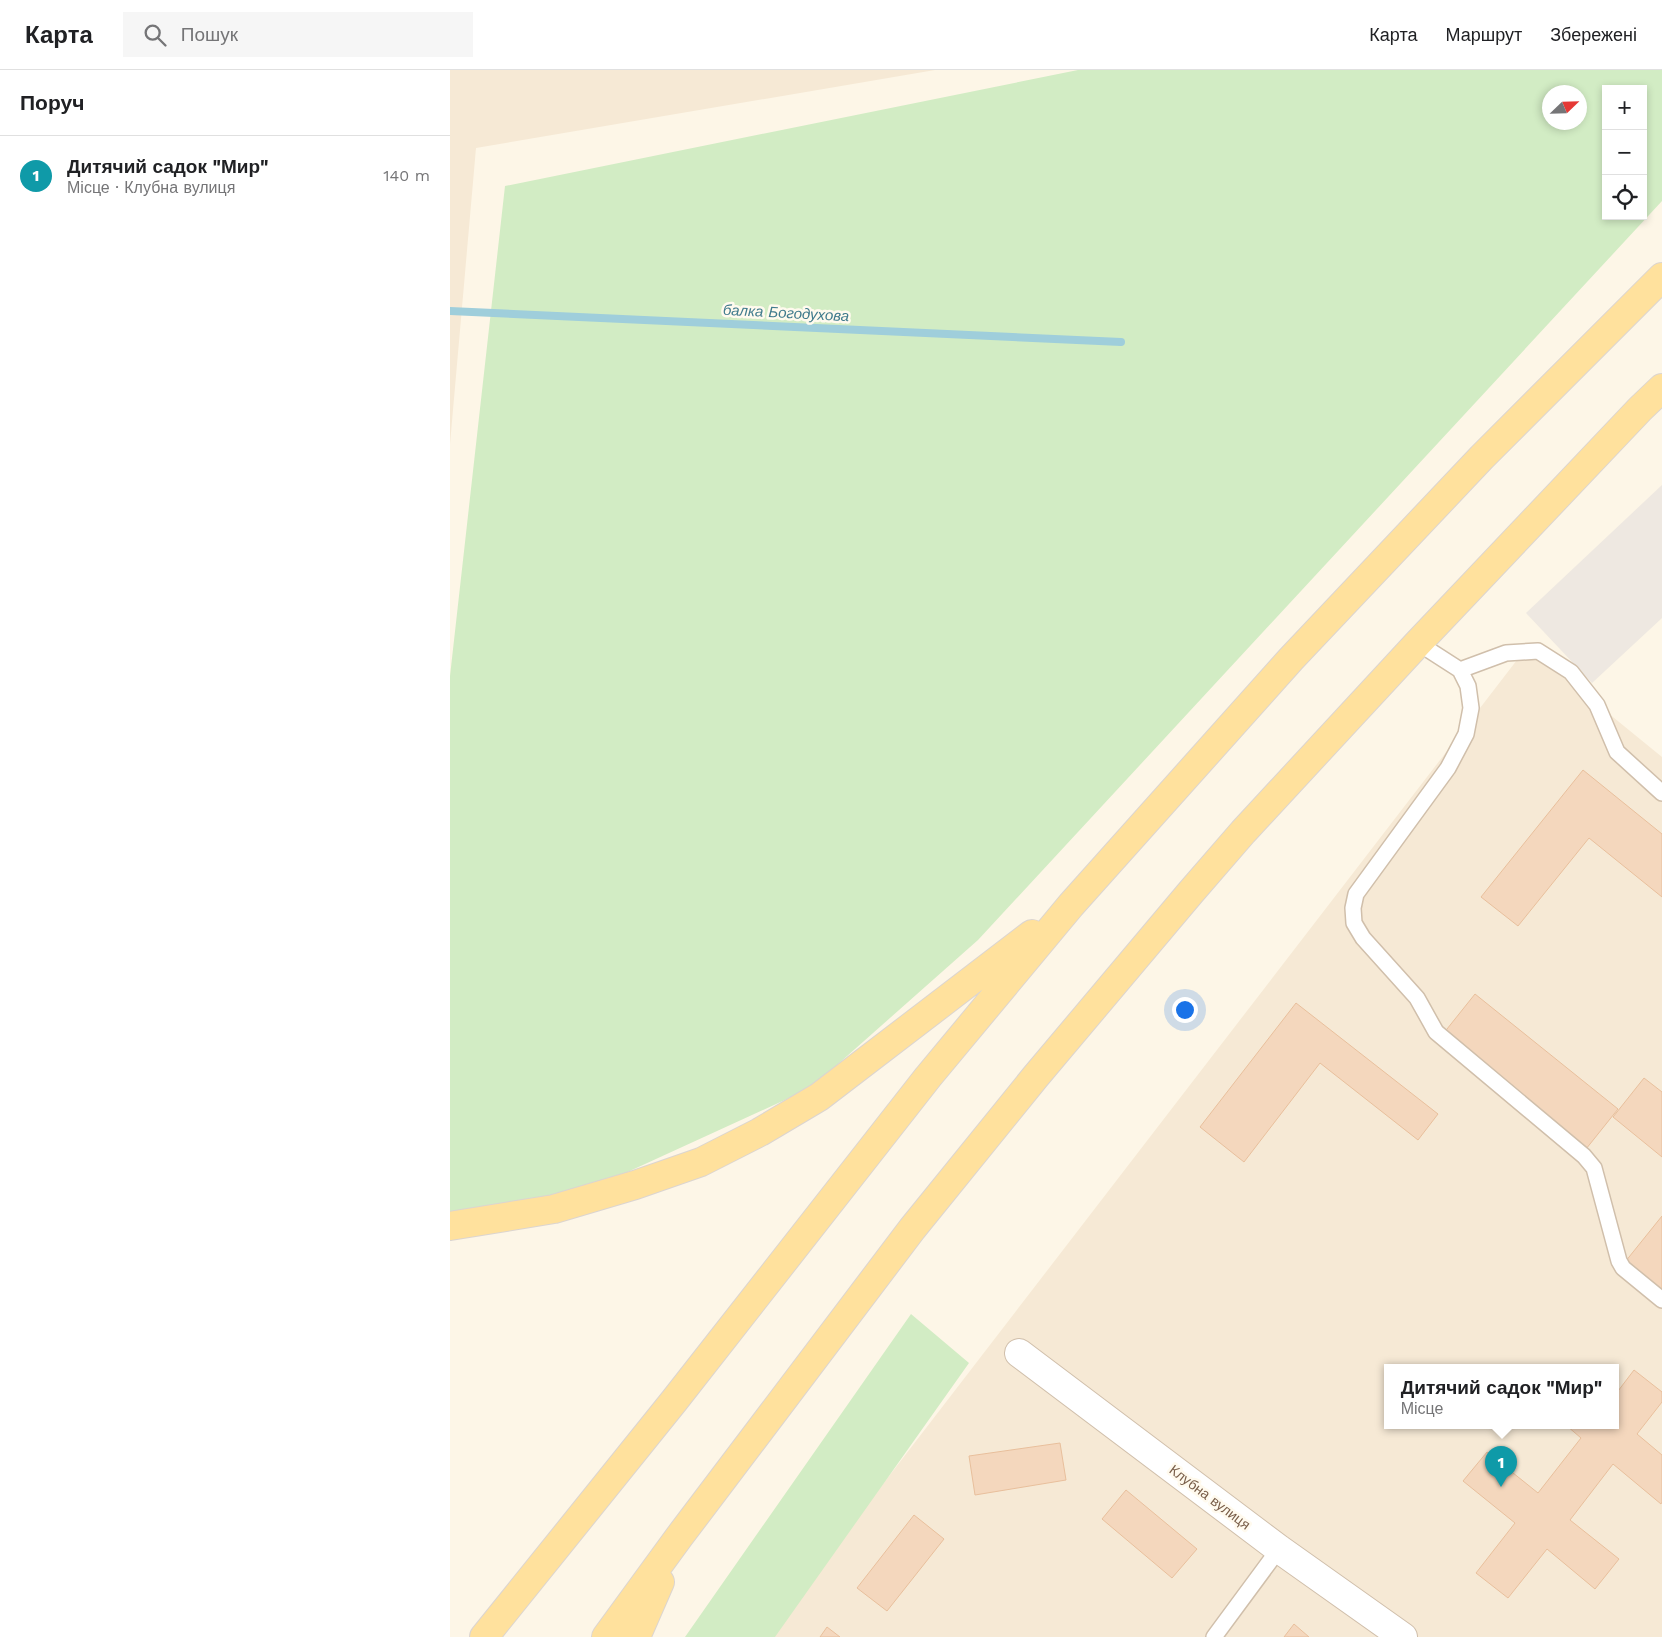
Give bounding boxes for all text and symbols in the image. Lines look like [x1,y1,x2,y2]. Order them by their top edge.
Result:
search box [123,12,473,57]
text: Карта [25,21,93,49]
icon: search [141,21,169,49]
text: Пошук [181,23,238,46]
text: Карта [1369,24,1417,45]
text: Маршрут [1445,24,1522,45]
text: Збережені [1550,24,1637,45]
north arrow [1542,85,1587,130]
map controls [1602,85,1647,220]
button: + [1602,85,1647,130]
text: Поруч [20,90,84,115]
button: − [1602,130,1647,175]
text: Дитячий садок "Мир" [67,155,269,178]
text: 1 [33,166,39,185]
text: 140 m [383,166,430,185]
button: locate [1602,175,1647,220]
text: Місце · Клубна вулиця [67,178,235,197]
water label: балка Богодухова [722,301,850,325]
your location [1172,997,1198,1023]
popup [1384,1364,1619,1429]
text: Дитячий садок "Мир" [1401,1376,1602,1399]
text: Місце [1401,1399,1444,1418]
pin: 1 [1485,1446,1517,1487]
street label: Клубна вулиця [1166,1461,1254,1533]

